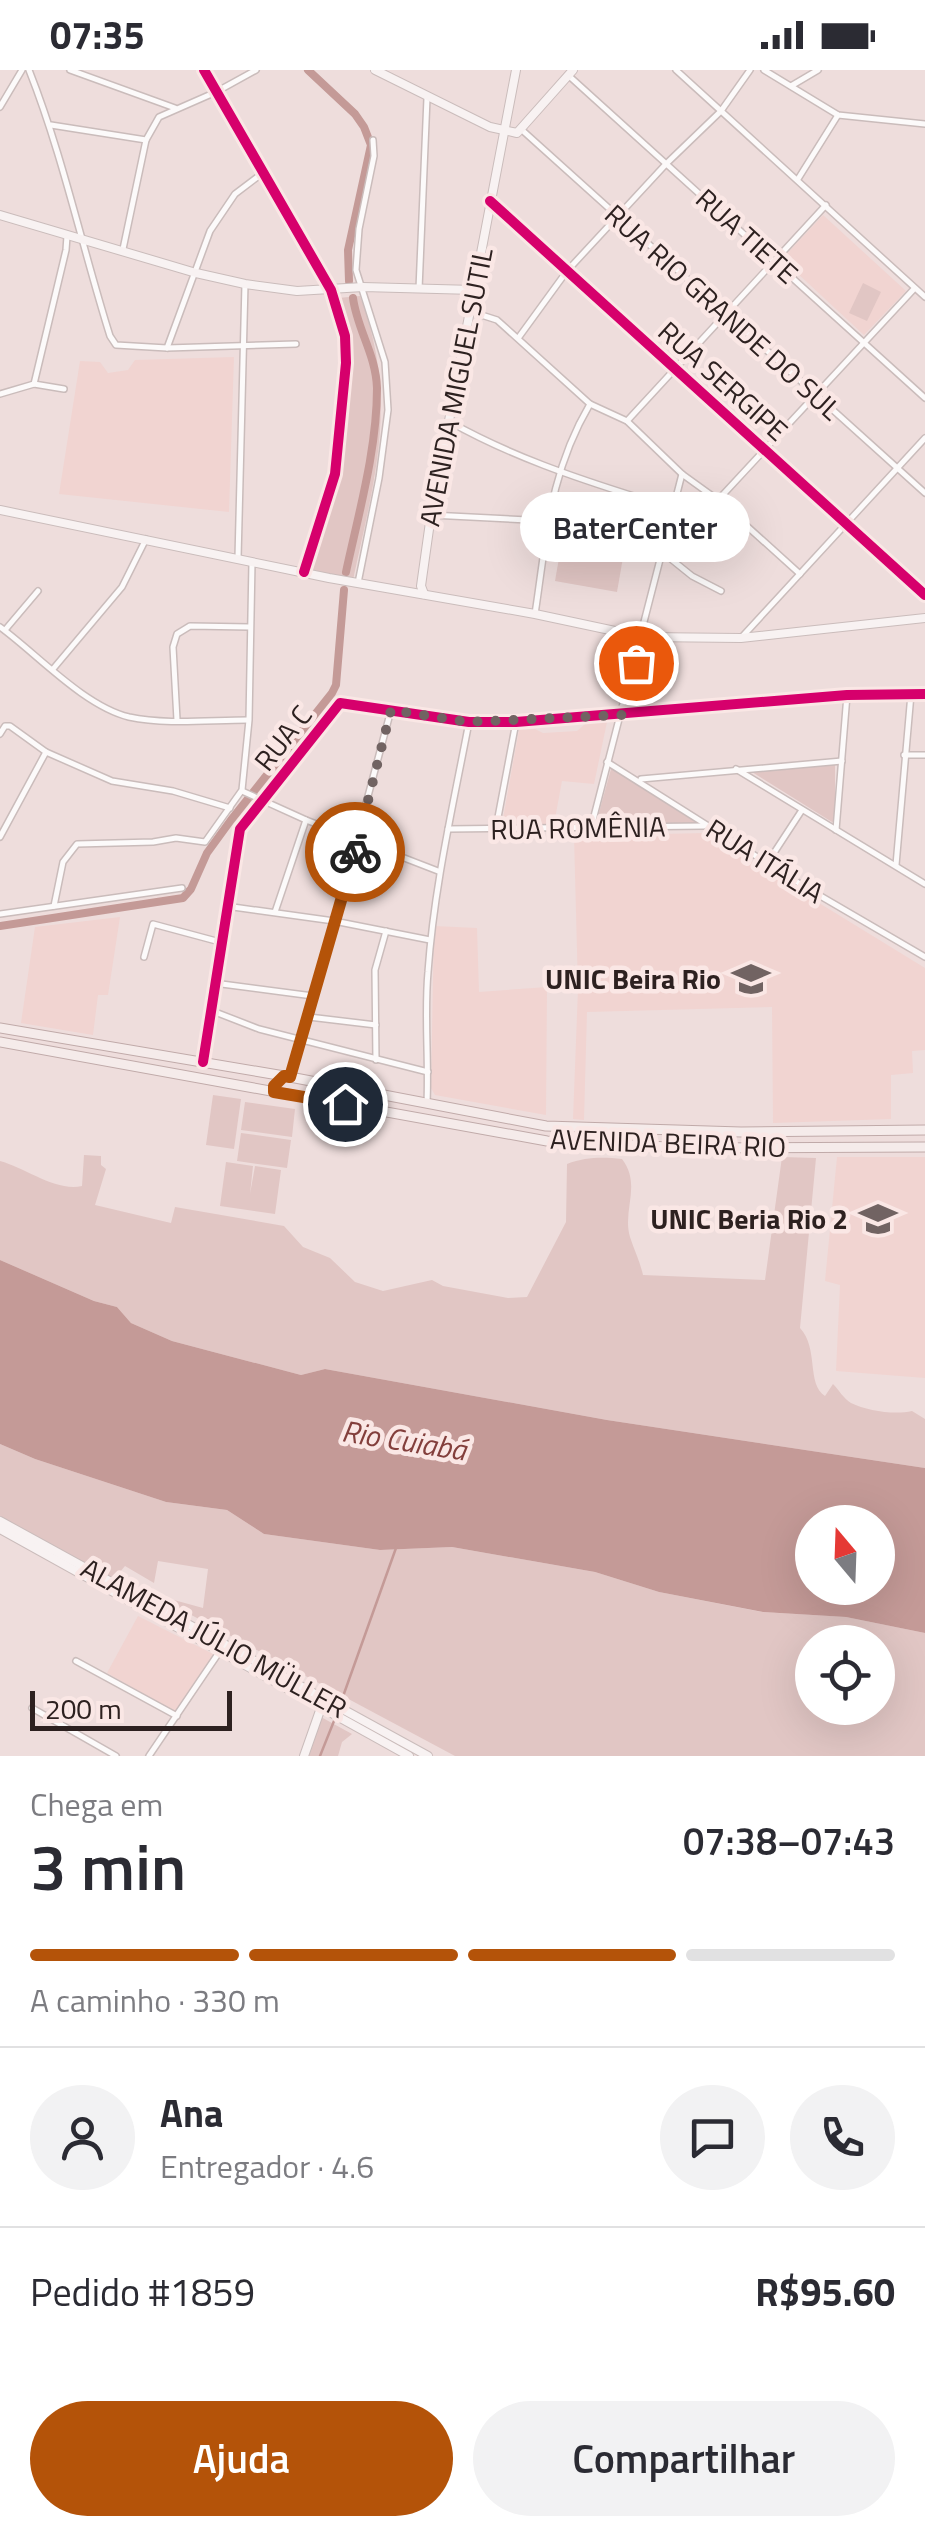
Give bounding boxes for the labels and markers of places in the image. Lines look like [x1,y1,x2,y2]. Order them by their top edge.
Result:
callout: BaterCenter [521,493,751,563]
pin [594,621,679,706]
place label: UNIC Beira Rio [545,957,721,1000]
school or university icon: UNIC Beira Rio [730,958,772,1000]
pin [303,1062,388,1147]
place label: UNIC Beria Rio 2 [650,1197,848,1240]
school or university icon: UNIC Beria Rio 2 [857,1198,899,1240]

